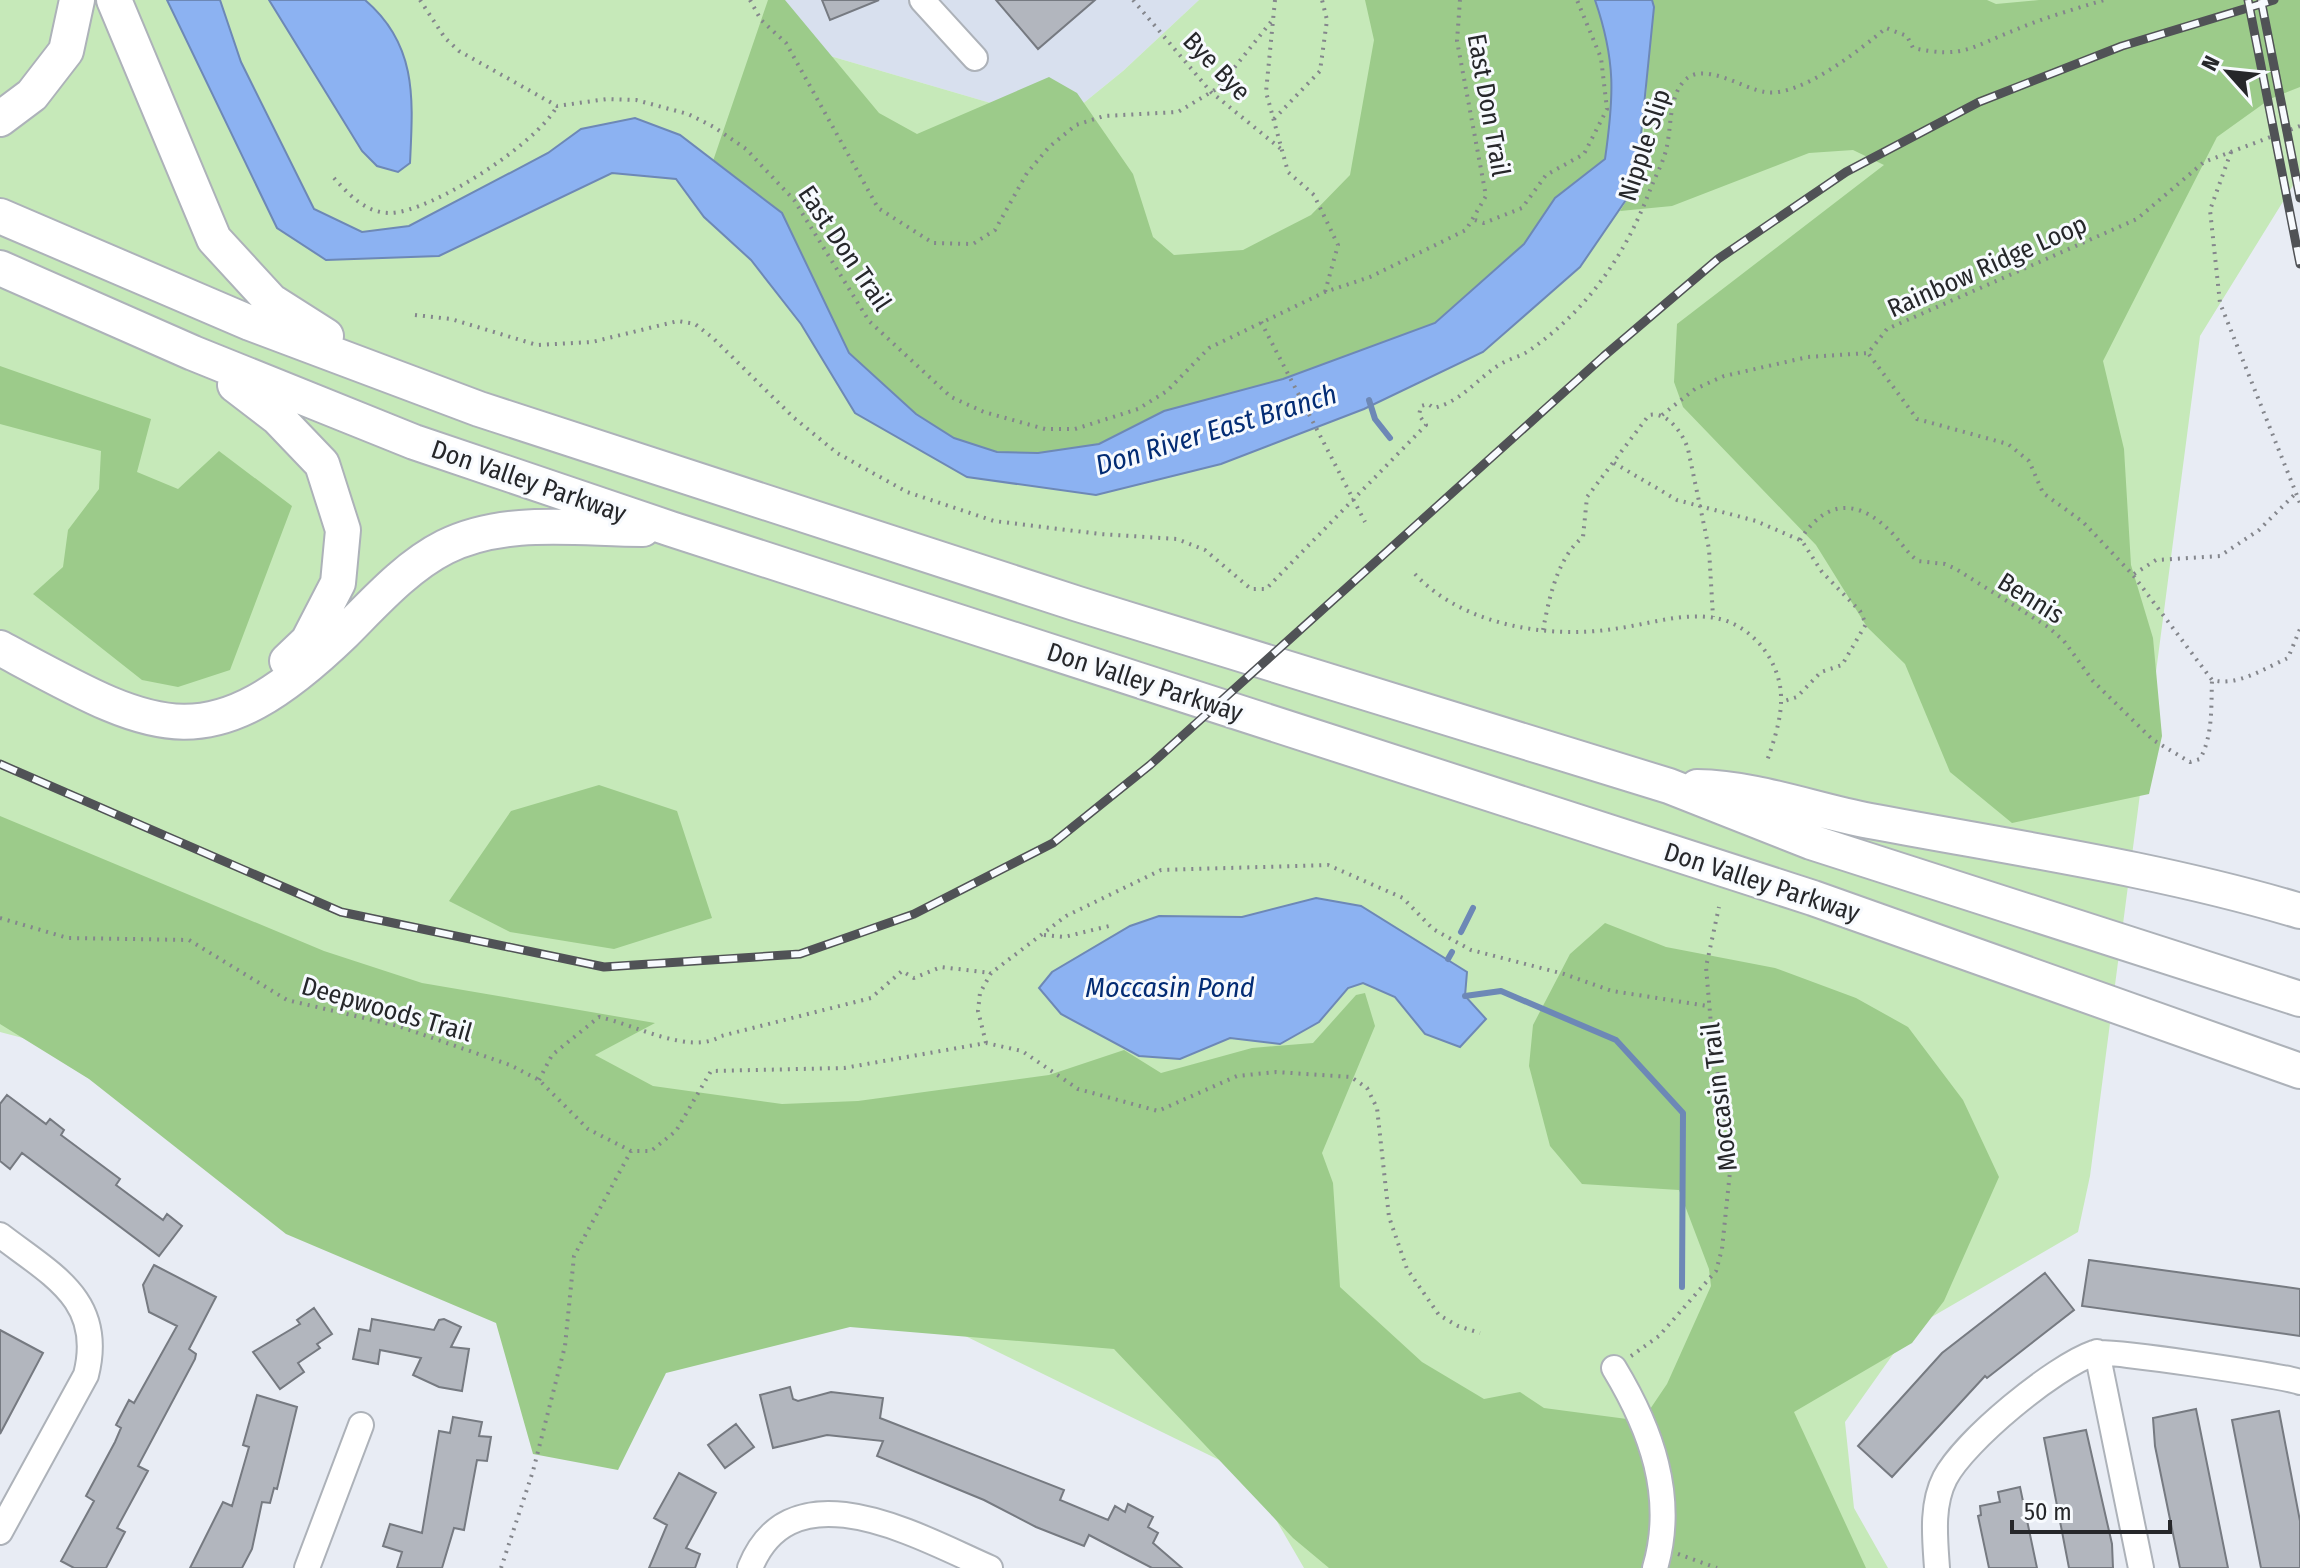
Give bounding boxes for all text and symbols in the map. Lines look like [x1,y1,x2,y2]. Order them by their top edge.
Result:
street label: Bye Bye [1177,26,1257,107]
street label: East Don Trail [1461,31,1516,179]
north arrow [2188,32,2268,112]
text: N [2196,51,2226,75]
street label: Nipple Slip [1612,85,1677,205]
street label: East Don Trail [791,180,898,317]
street label: Rainbow Ridge Loop [1883,209,2092,324]
water label: Don River East Branch [1091,377,1341,482]
street label: Don Valley Parkway [427,434,631,529]
street label: Bennis [1992,566,2070,631]
street label: Don Valley Parkway [1043,636,1247,729]
street label: Don Valley Parkway [1660,836,1864,929]
street label: Deepwoods Trail [298,970,476,1049]
water label: Moccasin Pond [1085,971,1255,1004]
street label: Moccasin Trail [1695,1021,1744,1173]
scale bar [2012,1484,2170,1534]
text: 50 m [2024,1498,2072,1526]

